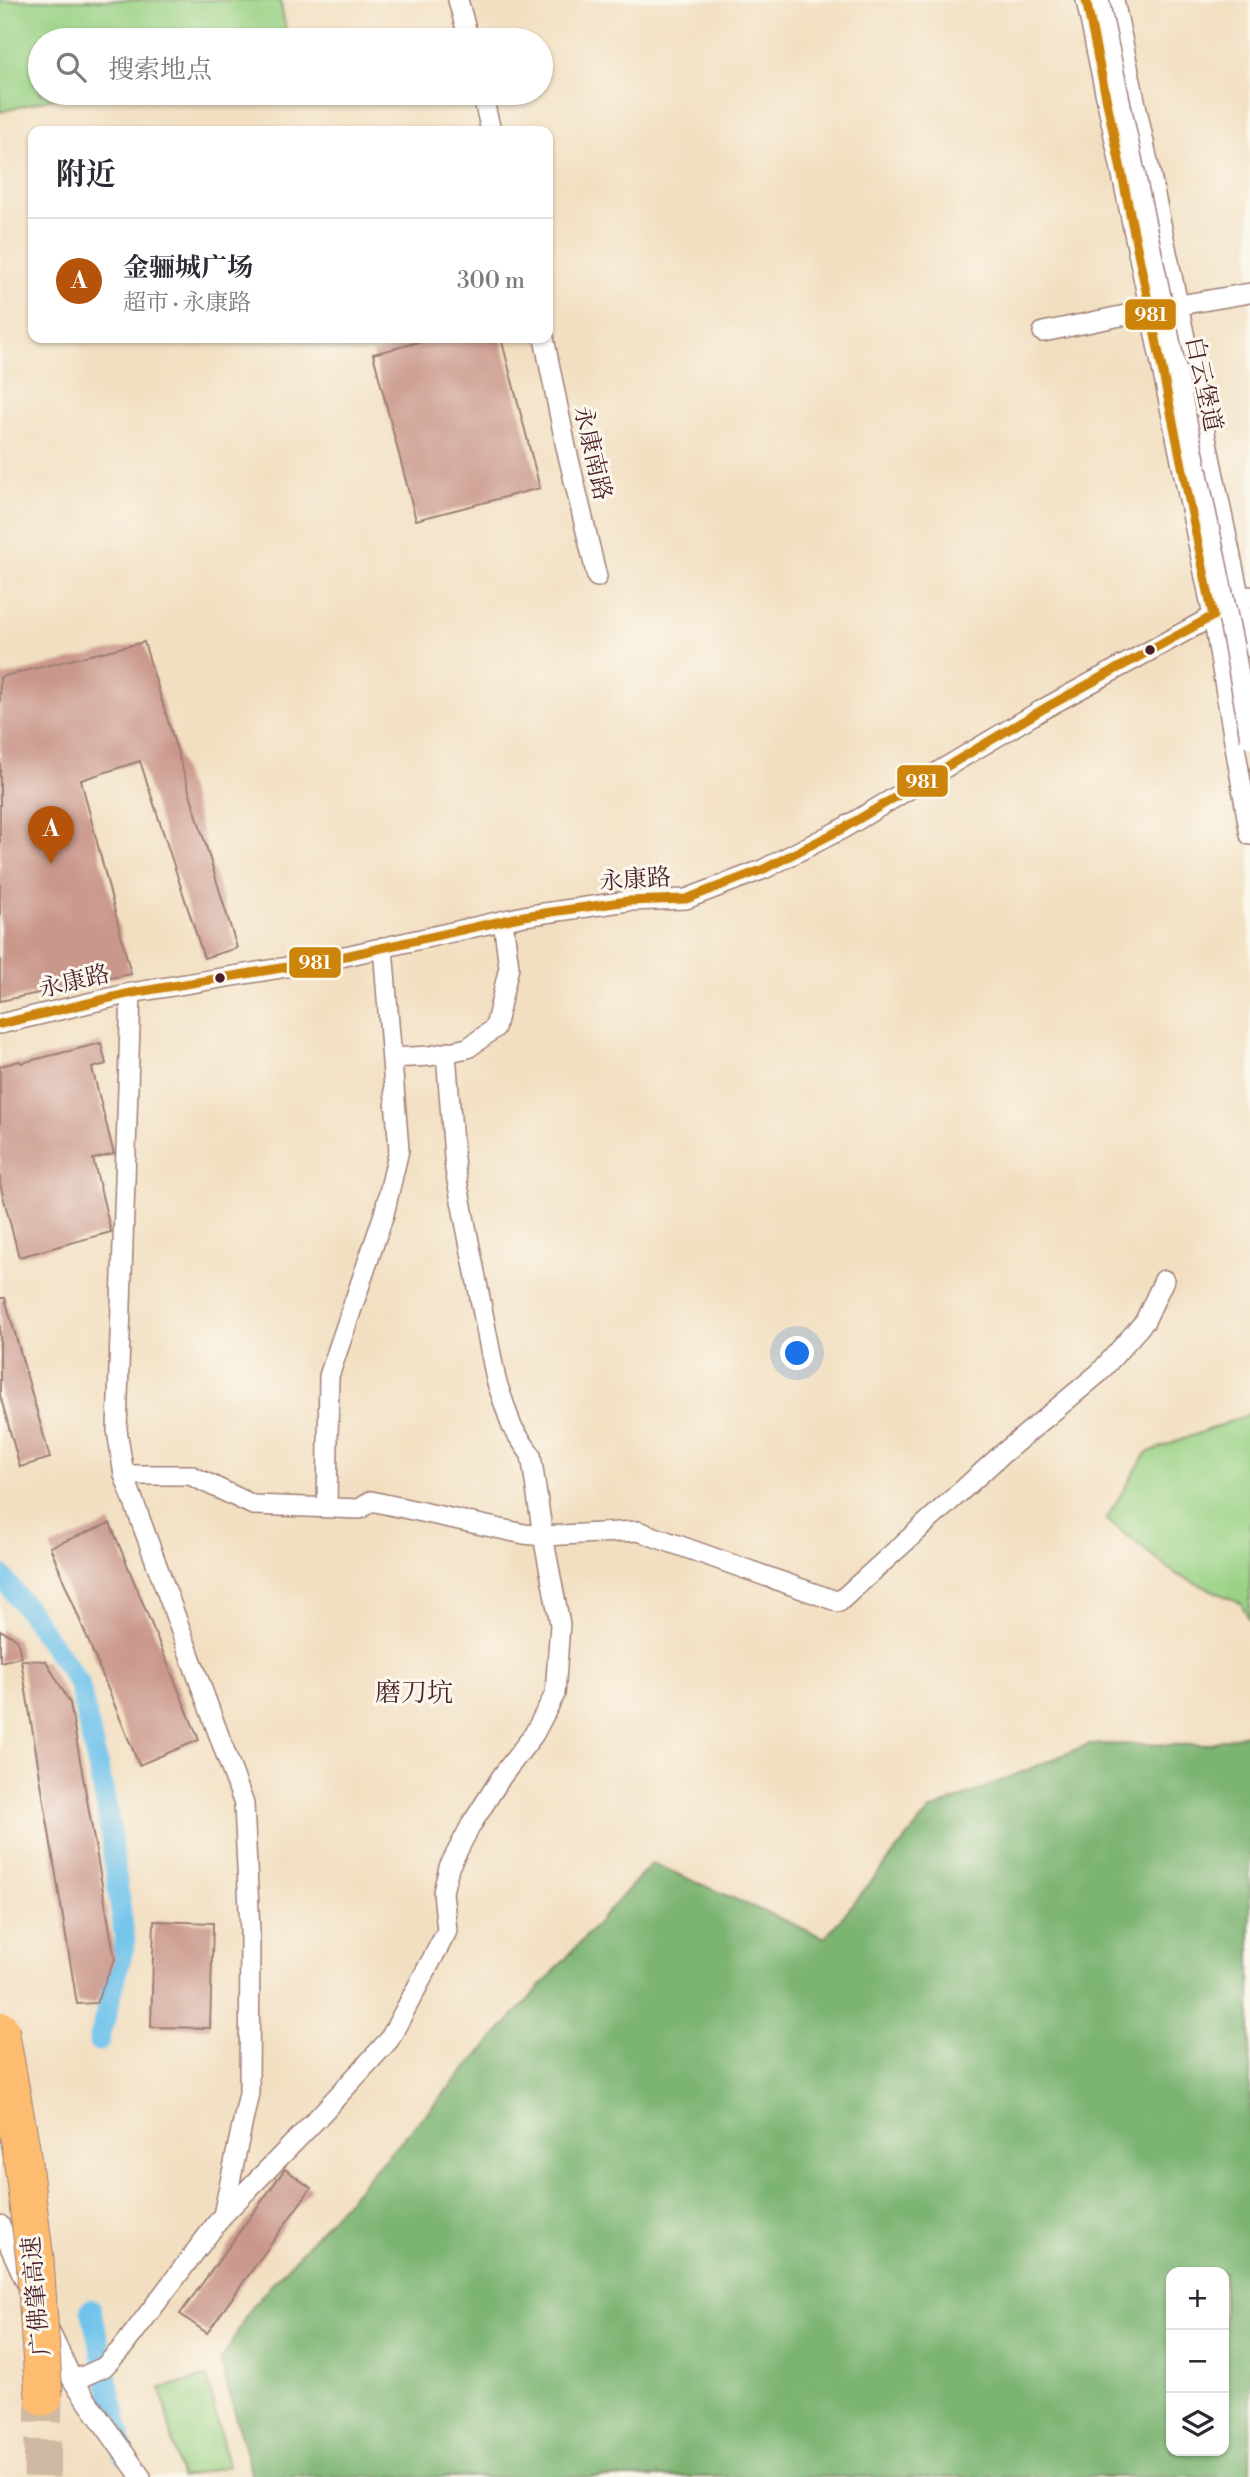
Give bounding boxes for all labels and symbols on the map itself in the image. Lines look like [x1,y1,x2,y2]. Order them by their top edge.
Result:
line badge: 981 [1124,298,1177,331]
text: 981 [1135,303,1167,327]
street label: 白云堡道 [1178,334,1228,434]
street label: 永康南路 [567,403,617,503]
unlabelled marker [1143,643,1157,657]
line badge: 981 [896,764,949,798]
text: 981 [906,770,938,794]
pin: A [28,806,74,864]
street label: 永康路 [598,863,672,897]
line badge: 981 [288,946,342,979]
text: 981 [299,951,331,975]
street label: 永康路 [36,959,113,1005]
unlabelled marker [213,971,227,985]
your location [780,1336,814,1370]
district label: 磨刀坑 [375,1677,453,1709]
street label: 广佛肇高速 [17,2235,57,2357]

